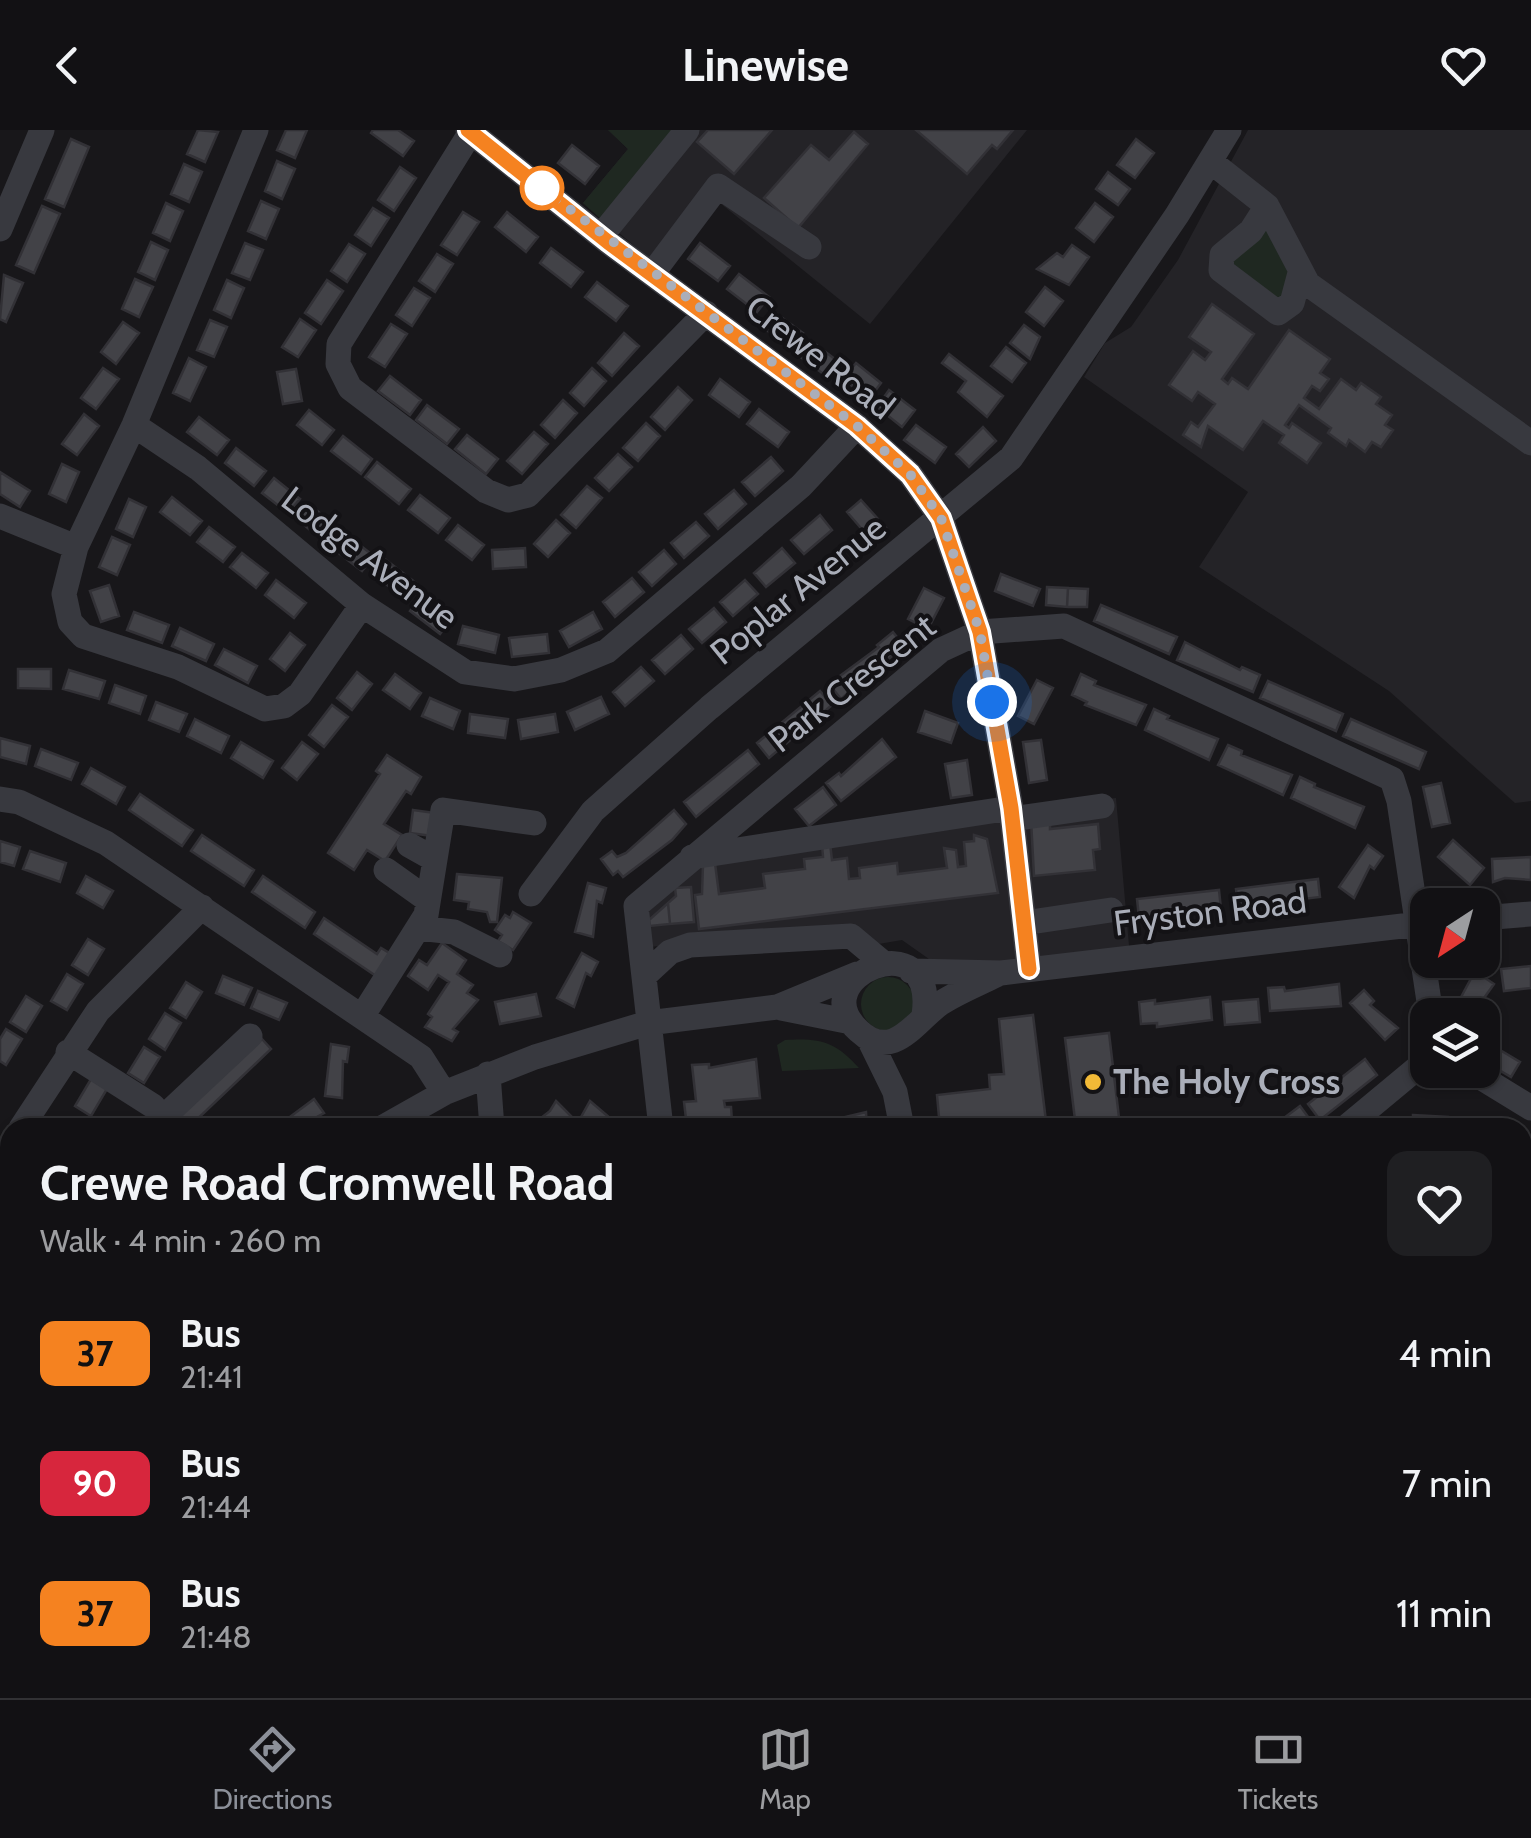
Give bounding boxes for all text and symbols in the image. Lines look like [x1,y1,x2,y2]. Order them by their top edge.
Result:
icon: back [40,38,95,93]
text: Linewise [682,38,849,92]
icon: heart [1436,38,1491,93]
unlabelled marker [521,167,563,209]
street label: Crewe Road [737,285,903,428]
street label: Lodge Avenue [273,477,467,638]
street label: Poplar Avenue [701,506,894,673]
street label: Park Crescent [760,604,944,761]
your location [967,677,1017,727]
street label: Fryston Road [1111,878,1309,945]
north arrow [1410,888,1500,978]
map controls [1410,888,1500,1088]
button: layers [1410,998,1500,1088]
place label: The Holy Cross [1113,1060,1340,1103]
marker: The Holy Cross [1082,1071,1104,1093]
button: heart [1387,1151,1492,1256]
text: Crewe Road Cromwell Road [40,1154,614,1212]
text: Walk · 4 min · 260 m [40,1221,321,1260]
text: Bus [180,1310,241,1357]
text: 4 min [1399,1330,1492,1377]
text: 37 [77,1332,113,1375]
text: 21:41 [180,1357,243,1396]
text: Bus [180,1440,241,1487]
text: 7 min [1402,1460,1492,1507]
text: 90 [73,1462,117,1505]
text: 21:44 [180,1487,251,1526]
text: Bus [180,1570,241,1617]
text: 11 min [1396,1590,1492,1637]
text: 37 [77,1592,113,1635]
text: 21:48 [180,1617,252,1656]
tab: Directions [213,1722,332,1816]
tab: Map [758,1722,813,1816]
tab: Tickets [1238,1722,1318,1816]

